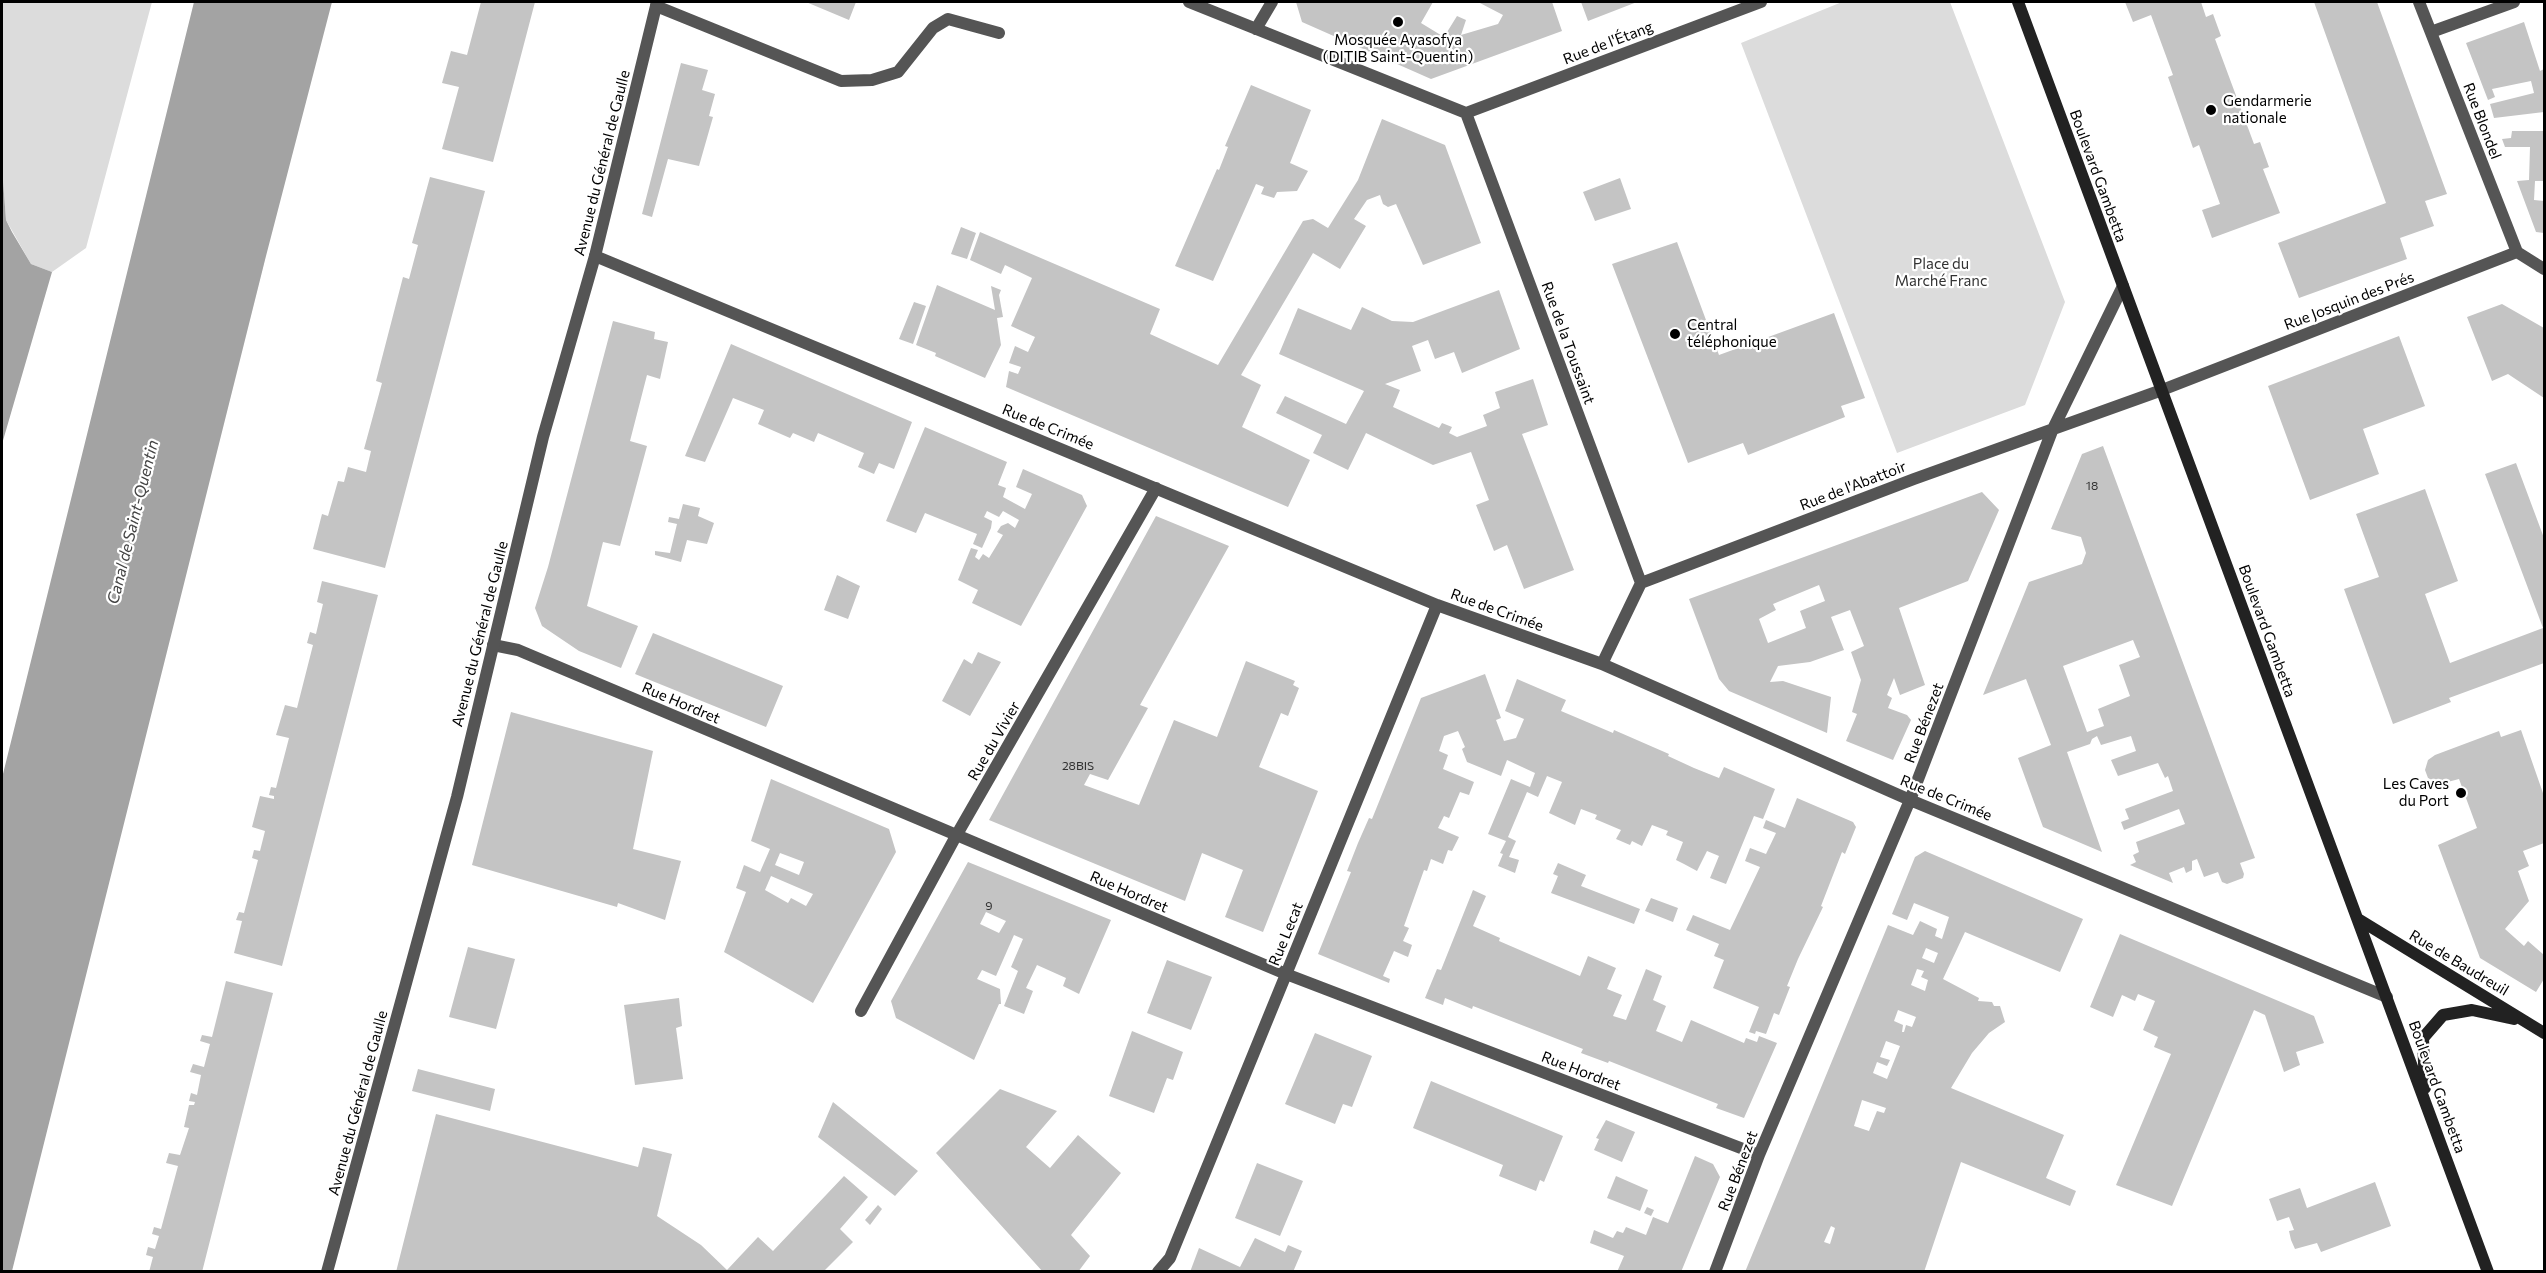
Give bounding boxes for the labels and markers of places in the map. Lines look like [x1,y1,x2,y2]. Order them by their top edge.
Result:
marker: Mosquée Ayasofya (DITIB Saint-Quentin) [1391,15,1405,29]
place label: Mosquée Ayasofya (DITIB Saint-Quentin) [1323,31,1473,66]
place label: Gendarmerie nationale [2223,92,2312,127]
marker: Gendarmerie nationale [2204,103,2218,117]
place label: Central téléphonique [1687,316,1777,351]
marker: Central téléphonique [1668,327,1682,341]
place label: Les Caves du Port [2383,775,2449,810]
marker: Les Caves du Port [2454,786,2468,800]

